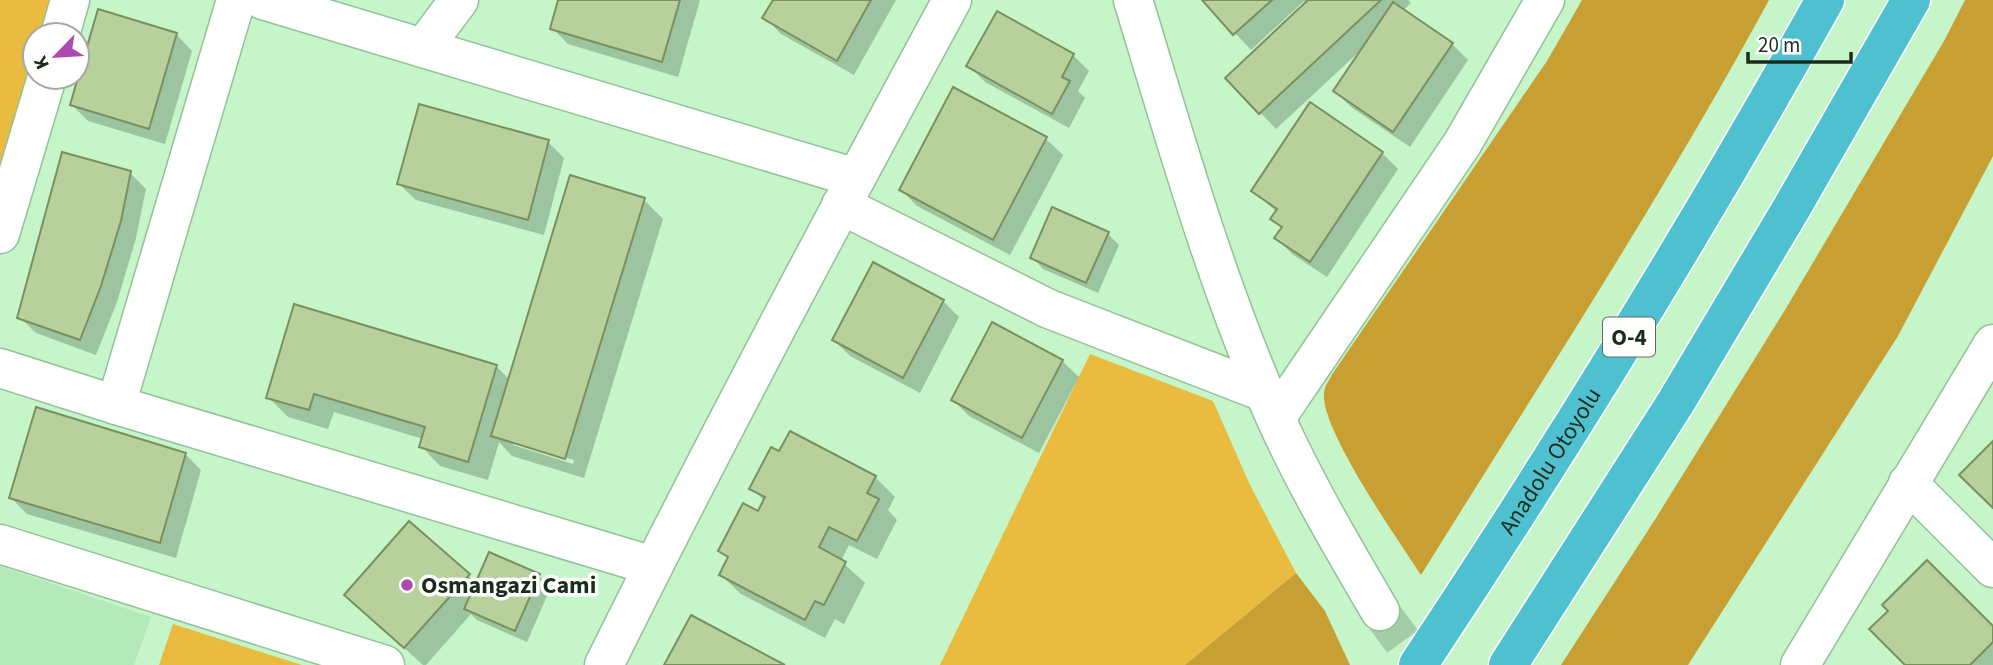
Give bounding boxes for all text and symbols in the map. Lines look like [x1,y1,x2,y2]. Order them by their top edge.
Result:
north arrow [21,21,91,91]
scale bar [1748,21,1851,65]
text: 20 m [1758,30,1800,60]
text: K [27,51,57,74]
road number: O-4 [1603,318,1655,356]
street label: Anadolu Otoyolu [1490,380,1610,542]
place label: Osmangazi Cami [421,568,596,603]
marker: Osmangazi Cami [399,577,415,593]

